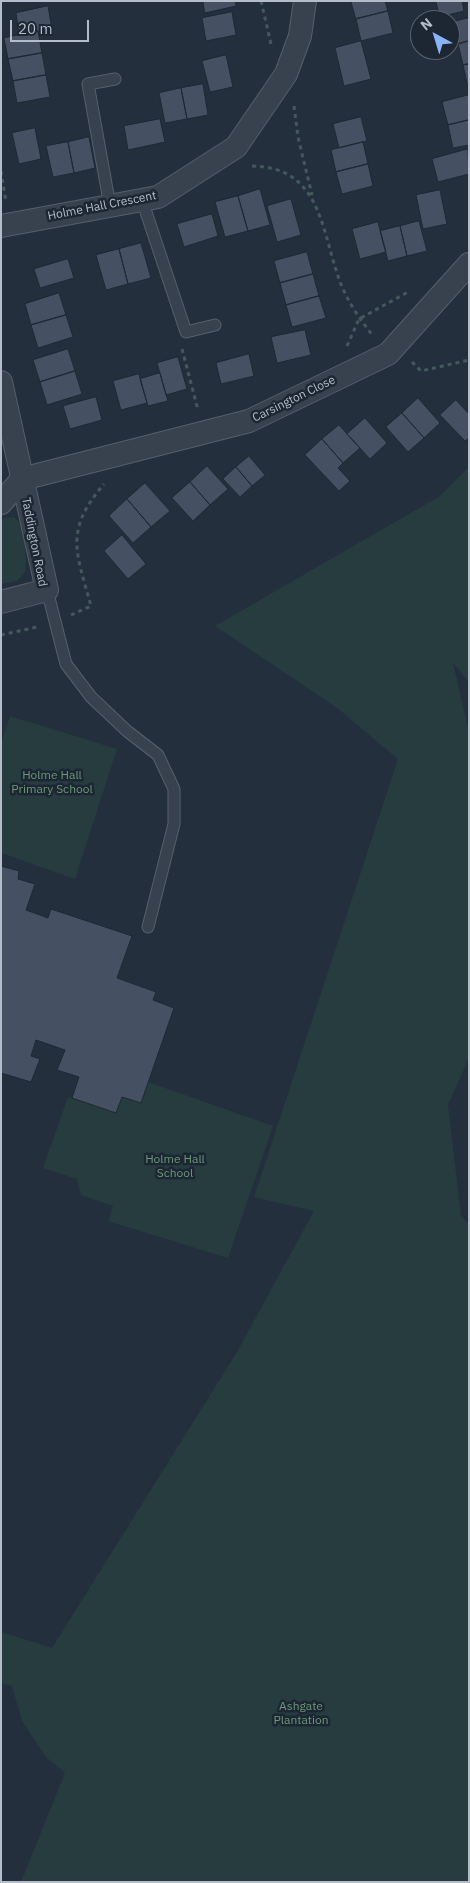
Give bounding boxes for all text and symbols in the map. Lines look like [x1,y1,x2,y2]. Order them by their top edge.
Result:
scale bar [12,10,91,42]
north arrow [410,10,460,60]
text: N [417,14,436,34]
text: 20 m [18,19,53,38]
street label: Holme Hall Crescent [46,188,158,224]
street label: Carsington Close [250,373,338,425]
street label: Taddington Road [18,496,50,588]
park label: Holme Hall Primary School [11,769,93,797]
park label: Holme Hall School [145,1153,205,1181]
park label: Ashgate Plantation [273,1700,329,1728]

